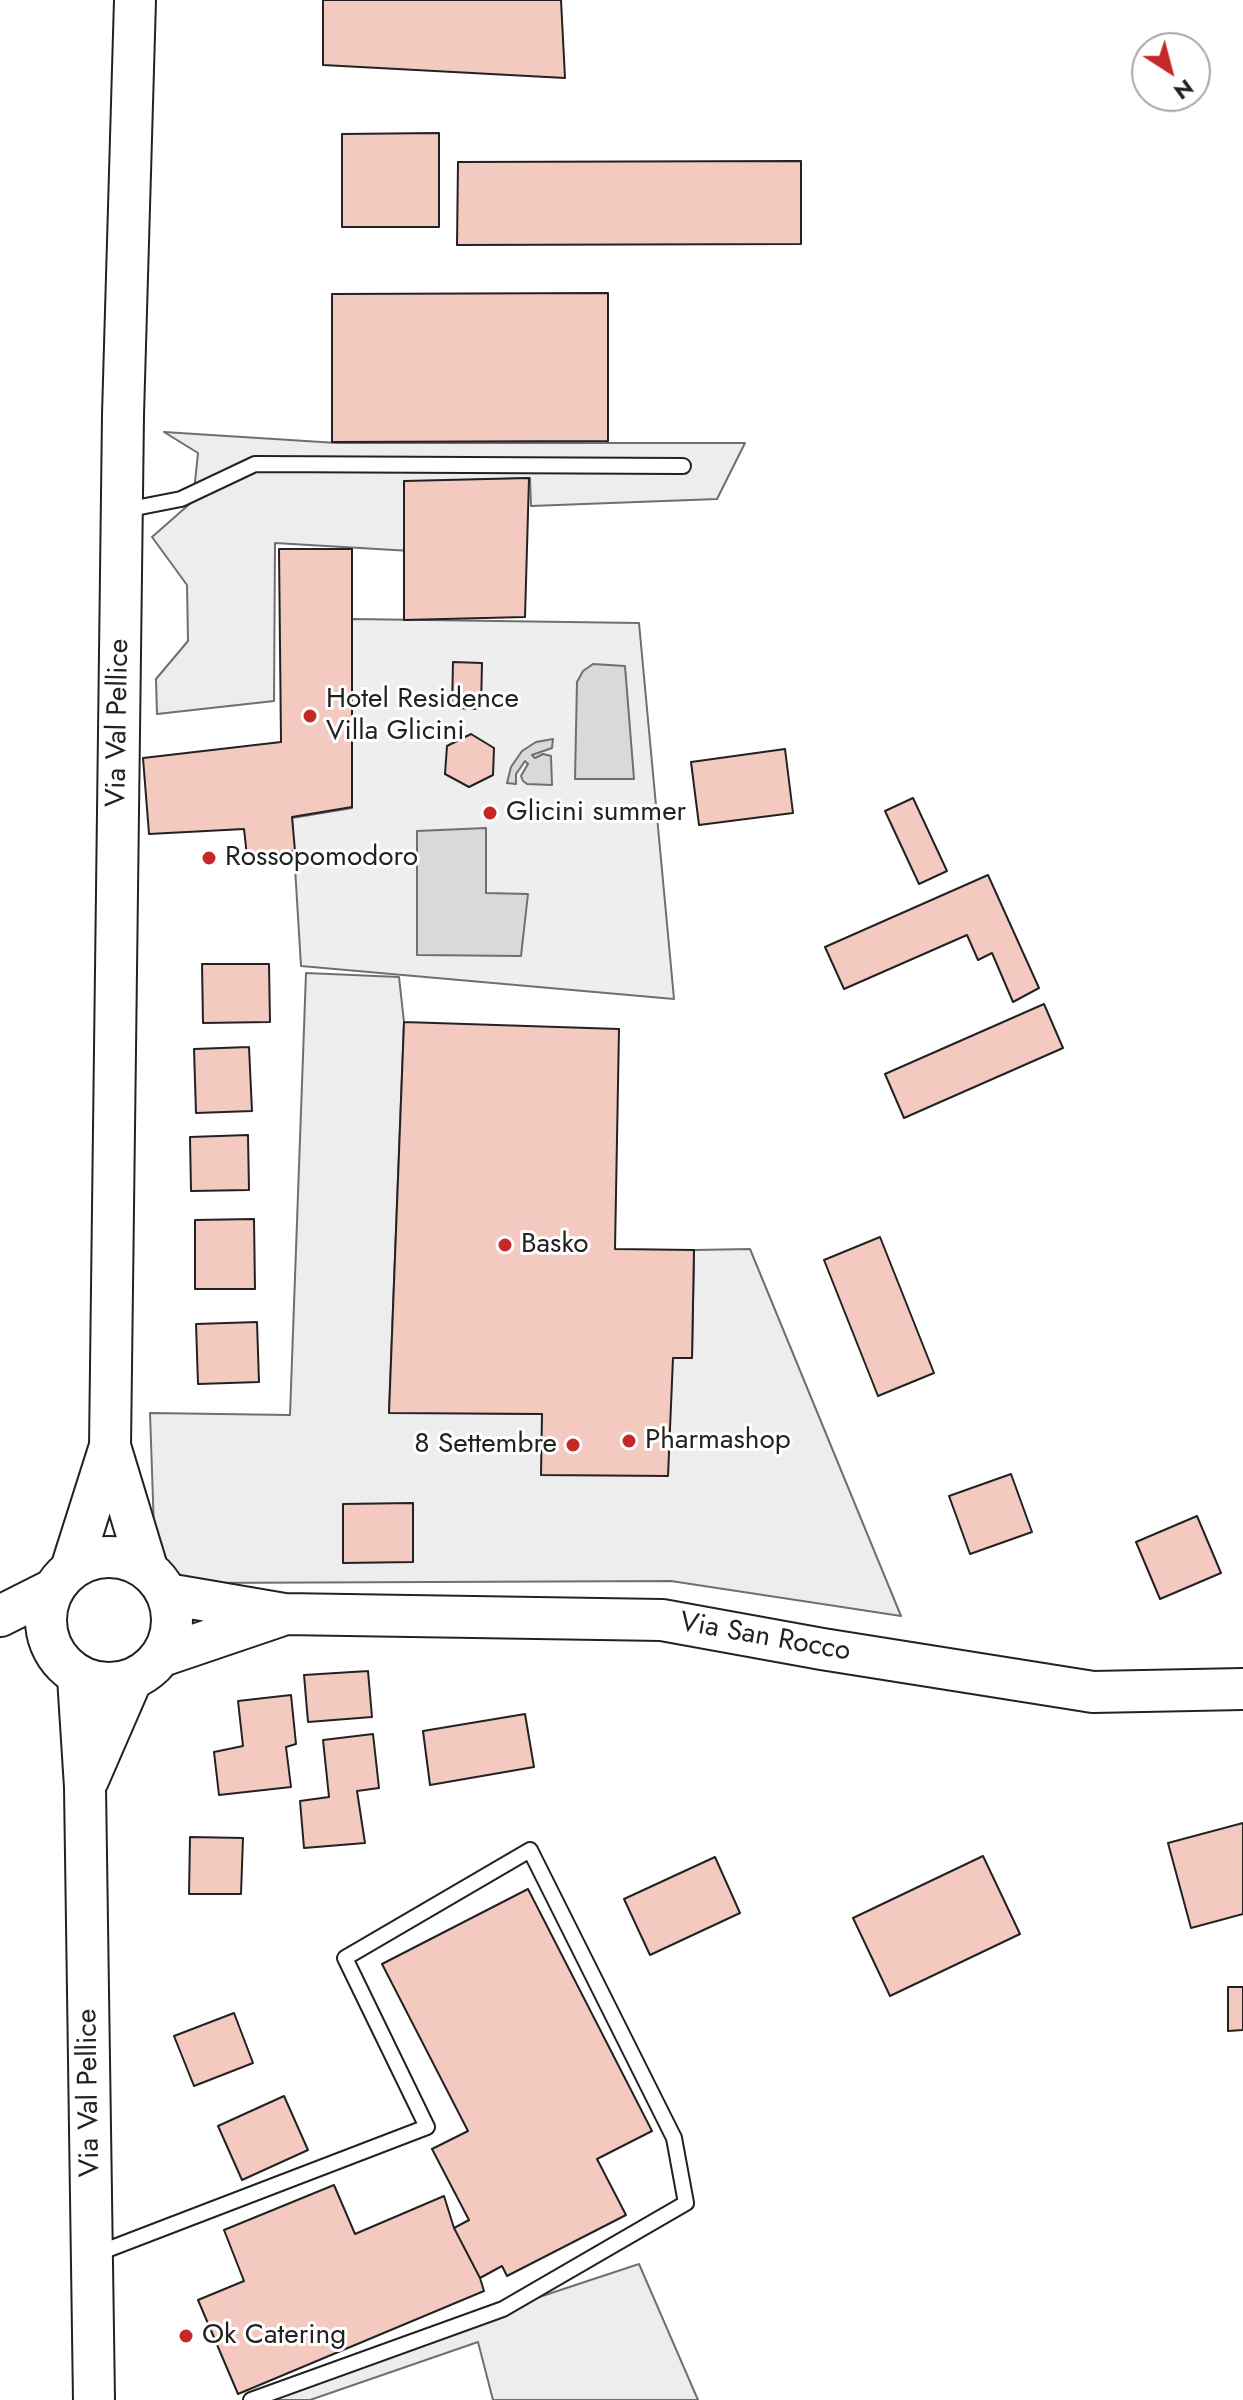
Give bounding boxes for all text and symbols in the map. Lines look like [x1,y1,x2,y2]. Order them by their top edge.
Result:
north arrow [1131,32,1211,112]
text: N [1167,72,1200,108]
street label: Via Val Pellice [101,638,137,808]
place label: Hotel Residence Villa Glicini [326,683,519,749]
marker: Hotel Residence Villa Glicini [301,707,319,725]
place label: Glicini summer [506,796,686,830]
marker: Glicini summer [481,804,499,822]
place label: Rossopomodoro [225,841,418,875]
marker: Rossopomodoro [200,849,218,867]
place label: Basko [521,1228,589,1262]
marker: Basko [496,1236,514,1254]
place label: Pharmashop [645,1424,791,1458]
place label: 8 Settembre [414,1428,557,1462]
marker: Pharmashop [620,1432,638,1450]
marker: 8 Settembre [564,1436,582,1454]
street label: Via San Rocco [677,1606,853,1670]
street label: Via Val Pellice [72,2008,108,2178]
place label: Ok Catering [202,2319,346,2353]
marker: Ok Catering [177,2327,195,2345]

